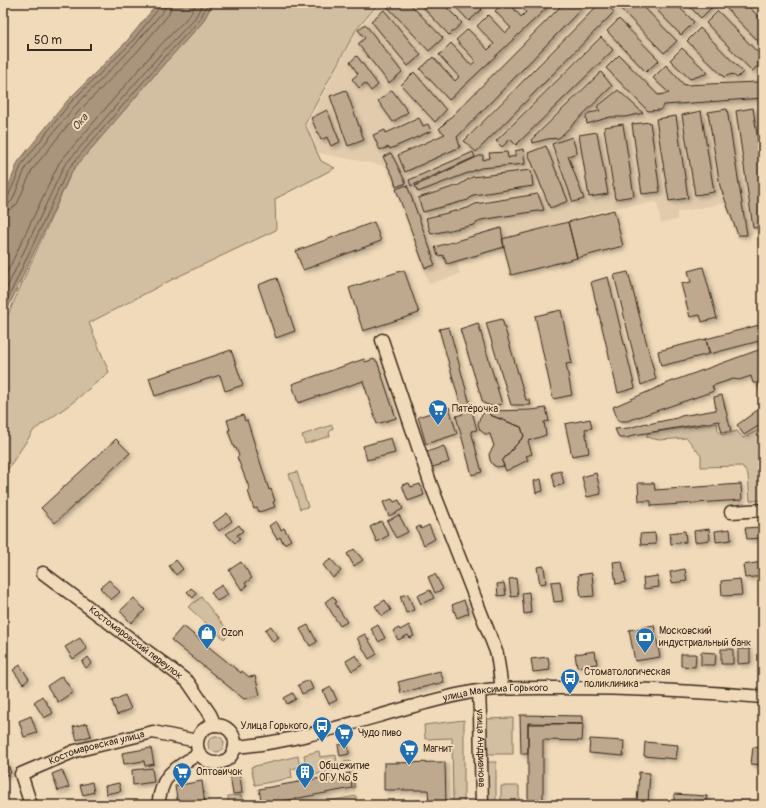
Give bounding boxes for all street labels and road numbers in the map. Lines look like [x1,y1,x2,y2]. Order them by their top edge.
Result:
street label: Костомаровский переулок [86,604,185,682]
street label: улица Максима Горького [441,682,549,704]
street label: улица Андрианова [474,708,488,788]
street label: Костомаровская улица [47,728,146,767]

